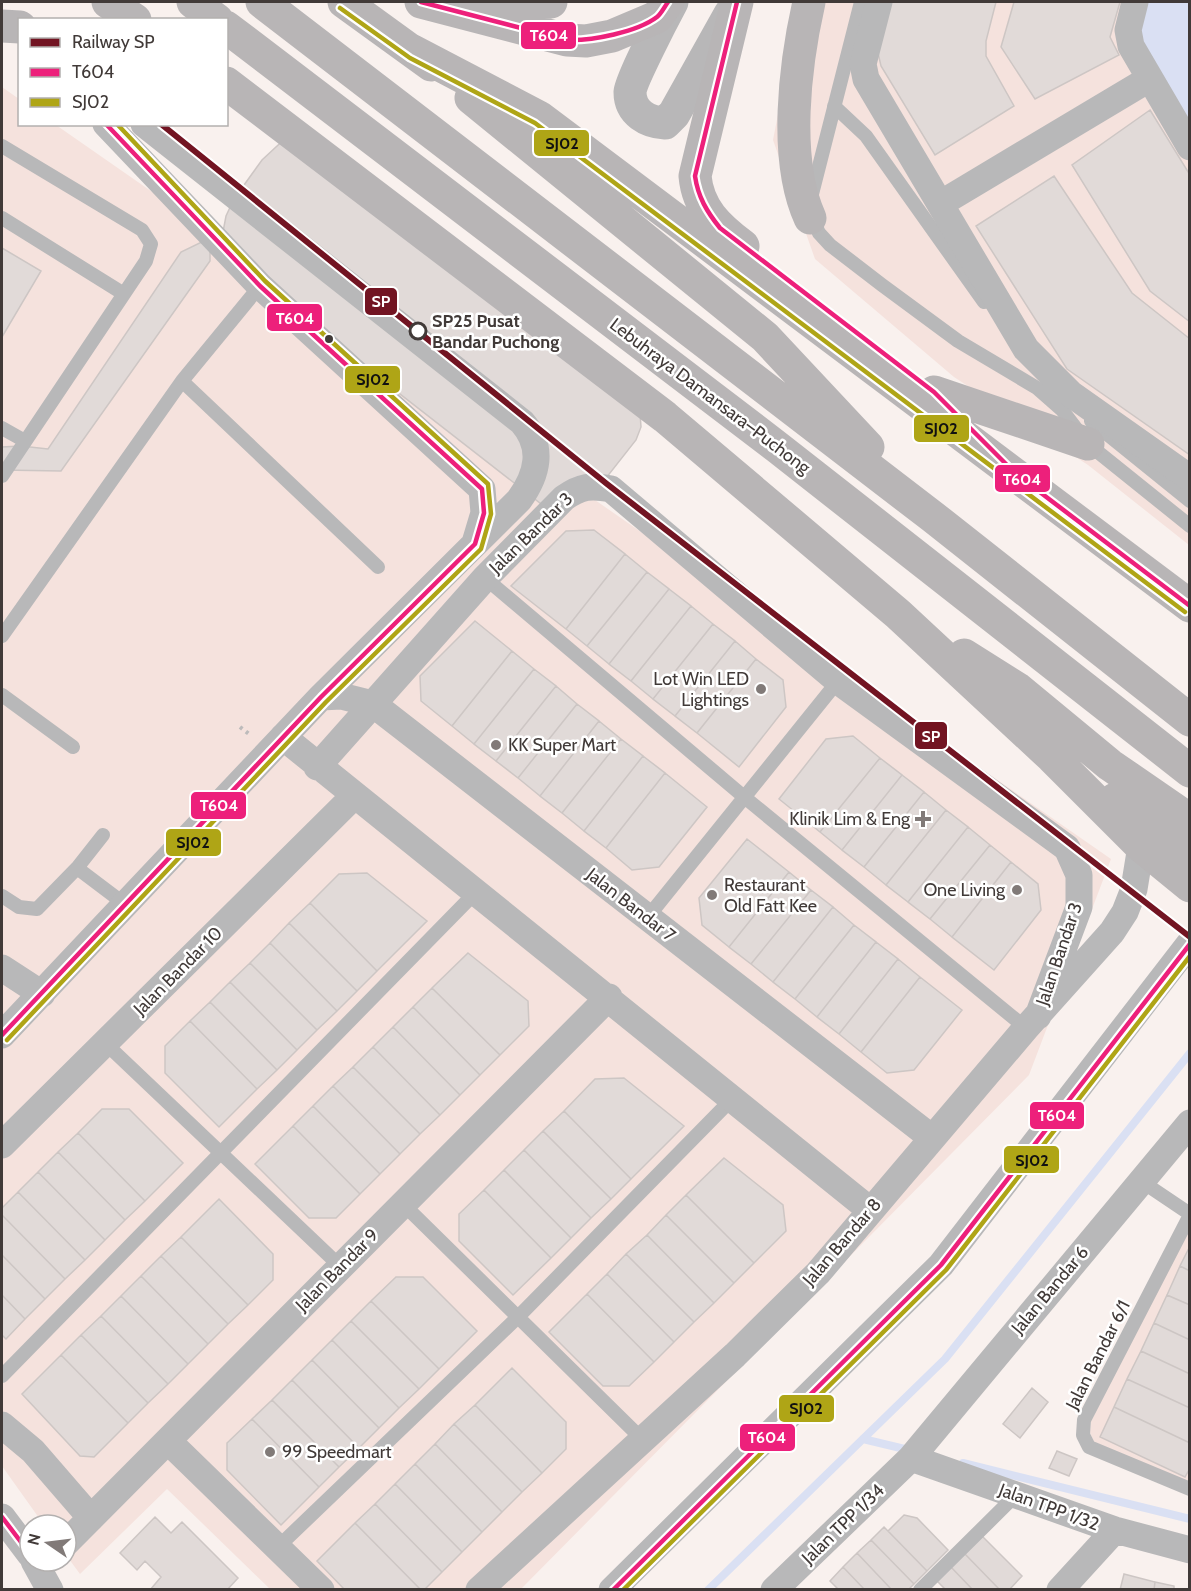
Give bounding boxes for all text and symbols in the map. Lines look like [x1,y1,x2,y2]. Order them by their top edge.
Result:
legend [18,18,228,126]
line badge: T604 [520,21,577,50]
text: T604 [530,26,568,45]
text: Railway SP [72,31,155,53]
text: T604 [72,61,114,83]
text: SJ02 [72,91,109,113]
line badge: SJ02 [533,129,590,157]
text: SJ02 [545,134,579,153]
line badge: SP [364,287,398,316]
text: SP [372,292,391,311]
line badge: T604 [266,303,323,332]
text: T604 [276,309,314,328]
place label: SP25 Pusat Bandar Puchong [432,310,559,353]
street label: Lebuhraya Damansara–Puchong [605,313,815,479]
marker: SP25 Pusat Bandar Puchong [409,322,427,340]
unlabelled marker [323,333,335,345]
line badge: SJ02 [344,365,401,394]
text: SJ02 [356,370,390,389]
line badge: SJ02 [913,414,970,443]
text: SJ02 [924,419,958,438]
line badge: T604 [994,464,1051,493]
text: T604 [1003,470,1041,489]
street label: Jalan Bandar 3 [484,488,577,579]
place label: Lot Win LED Lightings [653,668,749,711]
marker: Lot Win LED Lightings [754,682,768,696]
line badge: SP [914,721,948,750]
text: SP [922,727,941,746]
place label: KK Super Mart [508,734,616,756]
marker: KK Super Mart [489,738,503,752]
line badge: T604 [190,791,247,820]
text: T604 [200,796,238,815]
place label: Klinik Lim & Eng [789,808,911,830]
marker: Klinik Lim & Eng [914,810,932,828]
line badge: SJ02 [165,828,222,857]
text: SJ02 [176,833,210,852]
street label: Jalan Bandar 7 [581,863,680,947]
place label: Restaurant Old Fatt Kee [724,874,817,917]
place label: One Living [923,879,1006,901]
marker: One Living [1010,883,1024,897]
marker: Restaurant Old Fatt Kee [705,888,719,902]
street label: Jalan Bandar 3 [1031,900,1087,1009]
street label: Jalan Bandar 10 [128,922,227,1021]
line badge: T604 [1029,1101,1085,1130]
text: T604 [1038,1106,1076,1125]
line badge: SJ02 [1003,1145,1060,1174]
text: SJ02 [1015,1151,1049,1170]
street label: Jalan Bandar 8 [797,1194,886,1291]
street label: Jalan Bandar 9 [290,1224,383,1317]
street label: Jalan Bandar 6 [1006,1242,1093,1339]
street label: Jalan Bandar 6/1 [1061,1297,1135,1414]
line badge: SJ02 [778,1394,835,1423]
text: SJ02 [789,1399,823,1418]
line badge: T604 [739,1423,796,1452]
text: T604 [748,1428,786,1447]
place label: 99 Speedmart [282,1441,392,1463]
marker: 99 Speedmart [263,1445,277,1459]
street label: Jalan TPP 1/32 [995,1478,1102,1535]
street label: Jalan TPP 1/34 [796,1479,889,1569]
north arrow [18,1513,78,1573]
text: N [23,1532,45,1547]

